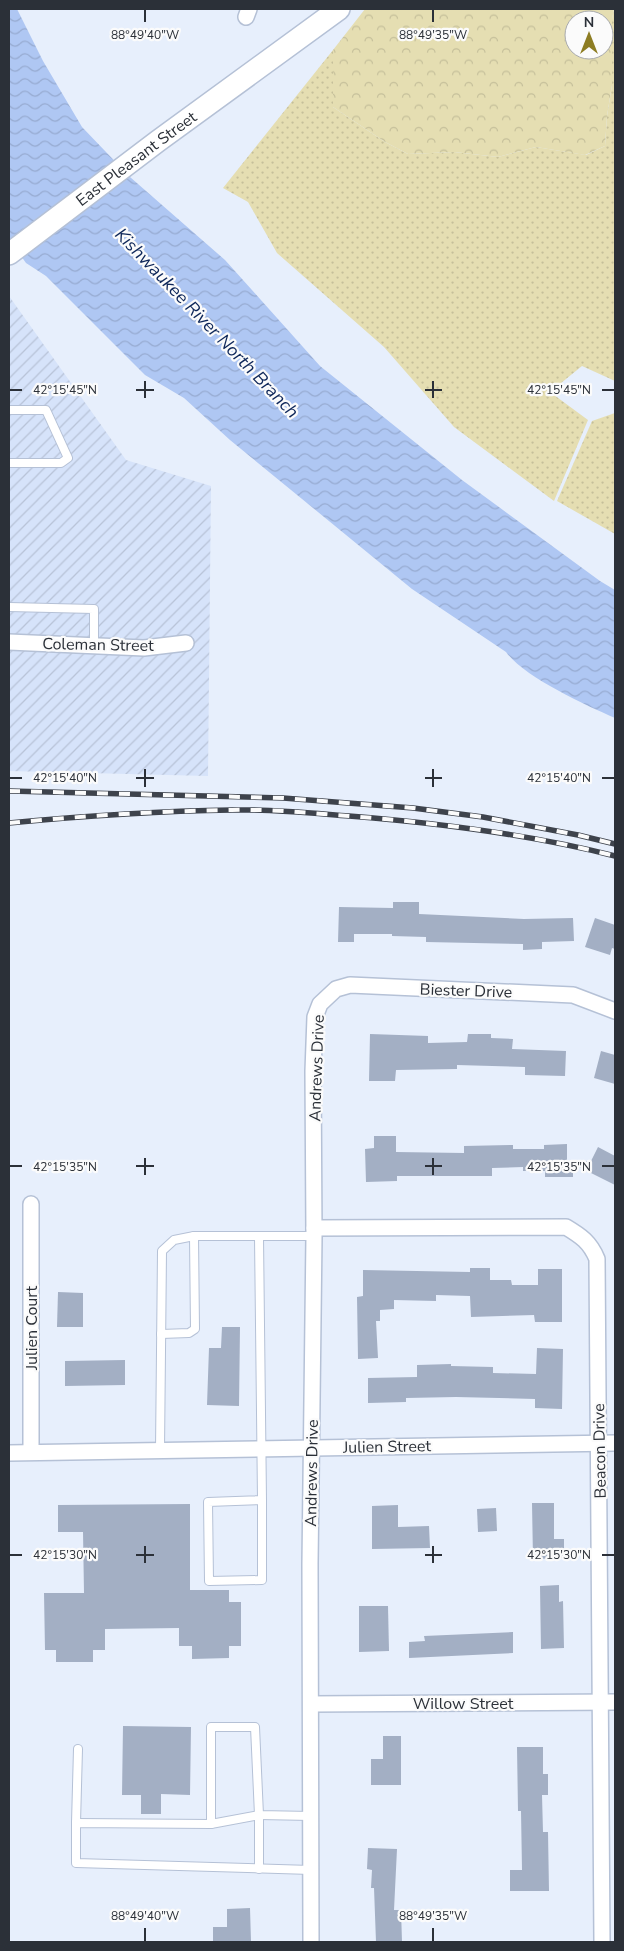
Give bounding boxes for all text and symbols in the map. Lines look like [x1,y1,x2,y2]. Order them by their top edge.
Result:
north arrow [564,10,614,60]
text: N [584,13,594,32]
text: 88°49'40"W [111,27,179,43]
text: 88°49'35"W [399,27,467,43]
street label: East Pleasant Street [72,106,202,211]
water label: Kishwaukee River North Branch [110,223,304,423]
text: 42°15'45"N [33,382,97,398]
text: 42°15'45"N [527,382,591,398]
street label: Coleman Street [42,633,154,657]
text: 42°15'40"N [33,770,97,786]
text: 42°15'40"N [527,770,591,786]
street label: Biester Drive [419,978,513,1004]
street label: Andrews Drive [304,1014,330,1122]
text: 42°15'35"N [33,1159,97,1175]
text: 42°15'35"N [527,1159,591,1175]
street label: Julien Court [21,1286,43,1371]
street label: Beacon Drive [588,1403,612,1499]
street label: Andrews Drive [300,1419,324,1527]
street label: Julien Street [342,1435,432,1459]
text: 42°15'30"N [33,1547,97,1563]
text: 42°15'30"N [527,1547,591,1563]
street label: Willow Street [413,1693,514,1715]
text: 88°49'40"W [111,1908,179,1924]
text: 88°49'35"W [399,1908,467,1924]

